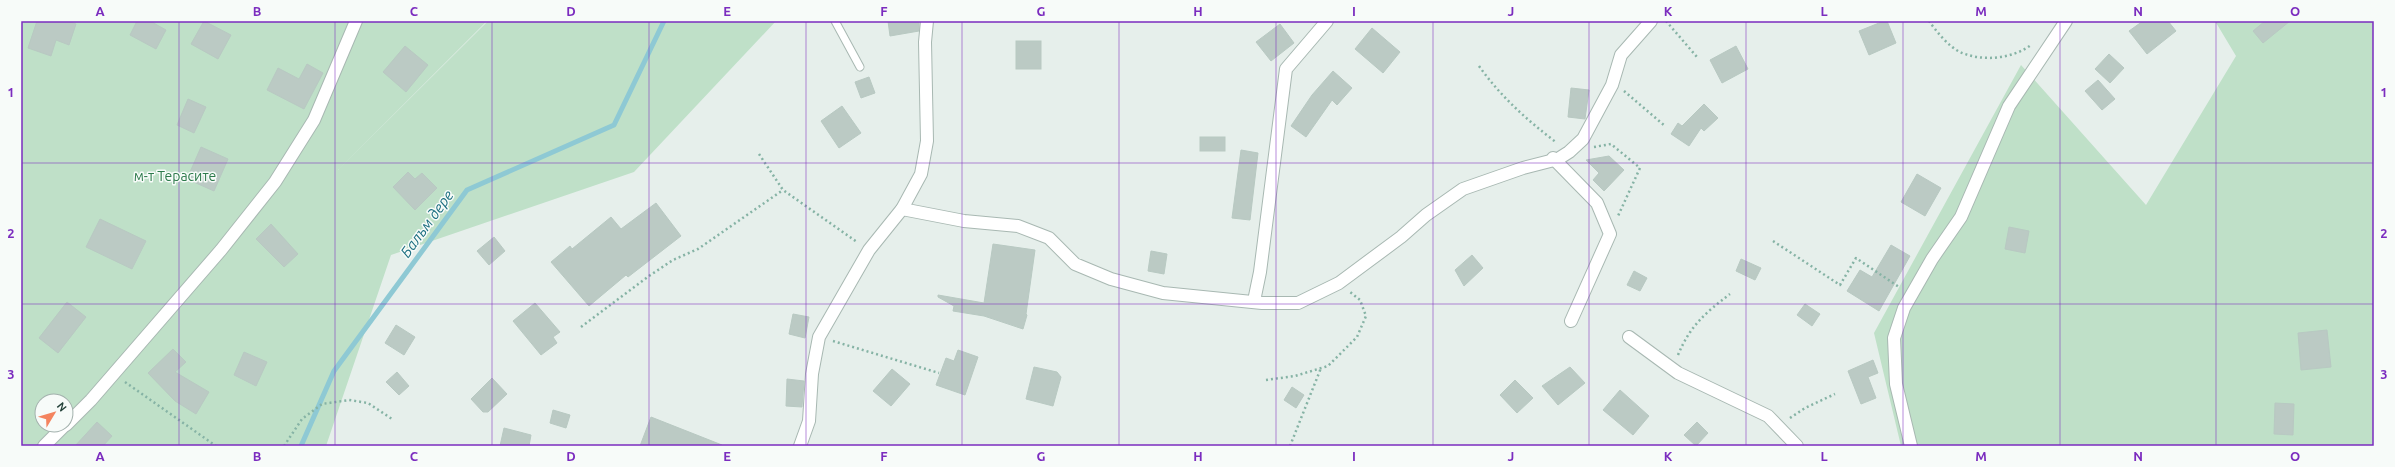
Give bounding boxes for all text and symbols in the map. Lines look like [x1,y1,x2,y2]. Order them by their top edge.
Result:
text: A [95,4,105,18]
text: B [253,4,262,18]
text: C [410,4,419,18]
text: D [566,4,576,18]
text: E [723,4,731,18]
text: F [880,4,888,18]
text: G [1037,4,1046,18]
text: H [1193,4,1203,18]
text: I [1352,4,1356,18]
text: J [1508,4,1514,18]
text: K [1664,4,1673,18]
text: L [1820,4,1828,18]
text: M [1975,4,1987,18]
text: N [2133,4,2143,18]
text: O [2290,4,2300,18]
text: 1 [7,85,15,99]
text: 1 [2380,85,2388,99]
park label: м-т Терасите [134,168,216,184]
water label: Балъм дере [397,187,457,260]
text: 2 [7,226,15,240]
text: 2 [2380,226,2388,240]
text: 3 [7,367,15,381]
text: 3 [2380,367,2388,381]
north arrow [34,393,74,433]
text: N [55,400,69,414]
text: A [95,449,105,463]
text: B [253,449,262,463]
text: C [410,449,419,463]
text: D [566,449,576,463]
text: E [723,449,731,463]
text: F [880,449,888,463]
text: G [1037,449,1046,463]
text: H [1193,449,1203,463]
text: I [1352,449,1356,463]
text: J [1508,449,1514,463]
text: K [1664,449,1673,463]
text: L [1820,449,1828,463]
text: M [1975,449,1987,463]
text: N [2133,449,2143,463]
text: O [2290,449,2300,463]

